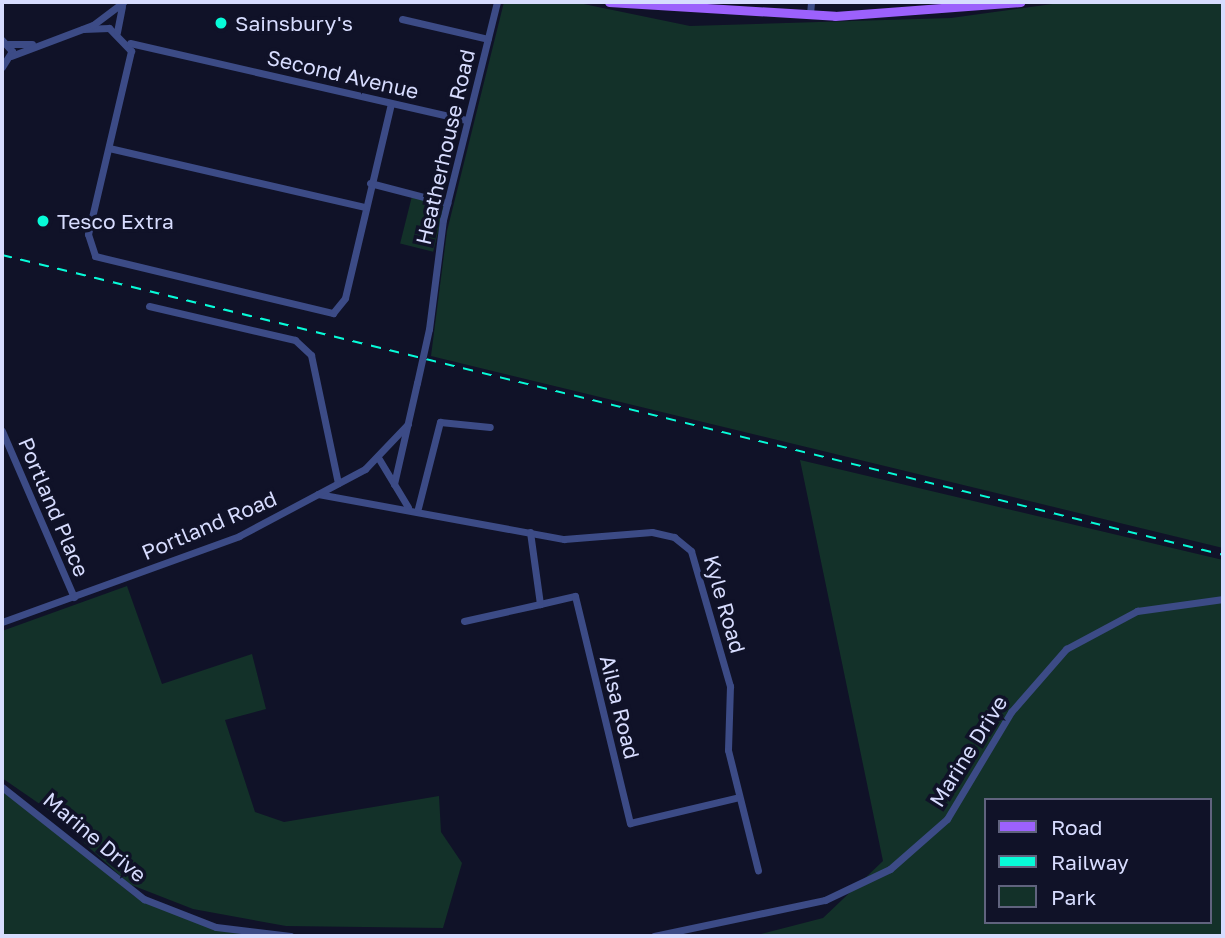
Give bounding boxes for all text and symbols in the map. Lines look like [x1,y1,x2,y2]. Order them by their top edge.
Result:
place label: Sainsbury's [235,10,353,36]
marker: Sainsbury's [213,15,229,31]
street label: Second Avenue [265,44,421,104]
street label: Heatherhouse Road [410,47,480,247]
place label: Tesco Extra [57,208,174,234]
marker: Tesco Extra [35,213,51,229]
street label: Portland Place [13,434,95,580]
street label: Portland Road [138,485,280,565]
street label: Kyle Road [699,552,751,656]
street label: Ailsa Road [595,652,645,762]
street label: Marine Drive [924,691,1012,811]
street label: Marine Drive [39,787,151,887]
legend [984,798,1211,924]
text: Road [1051,814,1102,840]
text: Railway [1051,849,1129,875]
text: Park [1051,884,1096,910]

